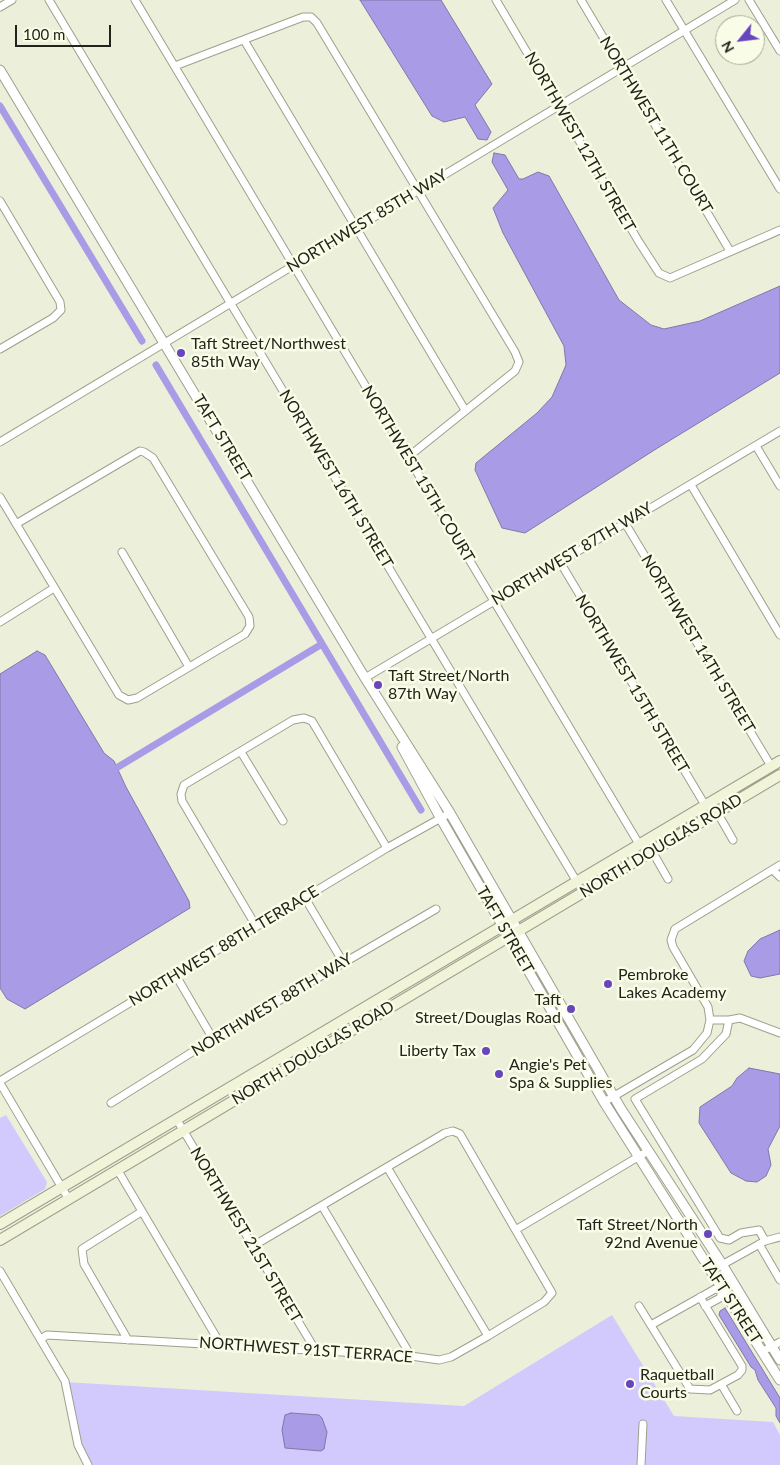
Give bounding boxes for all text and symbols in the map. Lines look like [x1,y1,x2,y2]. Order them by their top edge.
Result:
scale bar [18,15,114,47]
north arrow [715,15,765,65]
text: 100 m [23,25,65,43]
street label: NORTHWEST 11TH COURT [596,33,716,217]
text: N [717,38,737,56]
street label: NORTHWEST 12TH STREET [520,49,640,235]
street label: NORTHWEST 85TH WAY [283,165,451,277]
place label: Taft Street/Northwest 85th Way [191,334,346,372]
marker: Taft Street/Northwest 85th Way [175,347,187,359]
street label: NORTHWEST 15TH COURT [358,382,478,566]
street label: NORTHWEST 16TH STREET [275,386,397,572]
street label: TAFT STREET [189,391,255,485]
street label: NORTHWEST 87TH WAY [488,498,656,610]
street label: NORTHWEST 14TH STREET [637,551,759,737]
street label: NORTHWEST 15TH STREET [571,591,693,777]
place label: Taft Street/North 87th Way [388,666,509,704]
marker: Taft Street/North 87th Way [372,679,384,691]
street label: NORTH DOUGLAS ROAD [576,790,746,902]
street label: NORTHWEST 88TH TERRACE [126,882,322,1010]
street label: TAFT STREET [472,883,538,977]
street label: NORTHWEST 88TH WAY [188,949,356,1061]
place label: Pembroke Lakes Academy [618,965,726,1003]
marker: Pembroke Lakes Academy [602,978,614,990]
place label: Taft Street/Douglas Road [415,990,561,1028]
street label: NORTH DOUGLAS ROAD [228,997,398,1109]
marker: Taft Street/Douglas Road [565,1003,577,1015]
place label: Liberty Tax [399,1041,476,1061]
marker: Liberty Tax [480,1045,492,1057]
place label: Angie's Pet Spa & Supplies [509,1055,612,1093]
marker: Angie's Pet Spa & Supplies [493,1068,505,1080]
street label: NORTHWEST 21ST STREET [186,1144,306,1326]
place label: Taft Street/North 92nd Avenue [577,1215,698,1253]
marker: Taft Street/North 92nd Avenue [702,1228,714,1240]
street label: TAFT STREET [696,1255,766,1347]
street label: NORTHWEST 91ST TERRACE [198,1333,414,1367]
place label: Raquetball Courts [640,1365,714,1403]
marker: Raquetball Courts [624,1378,636,1390]

